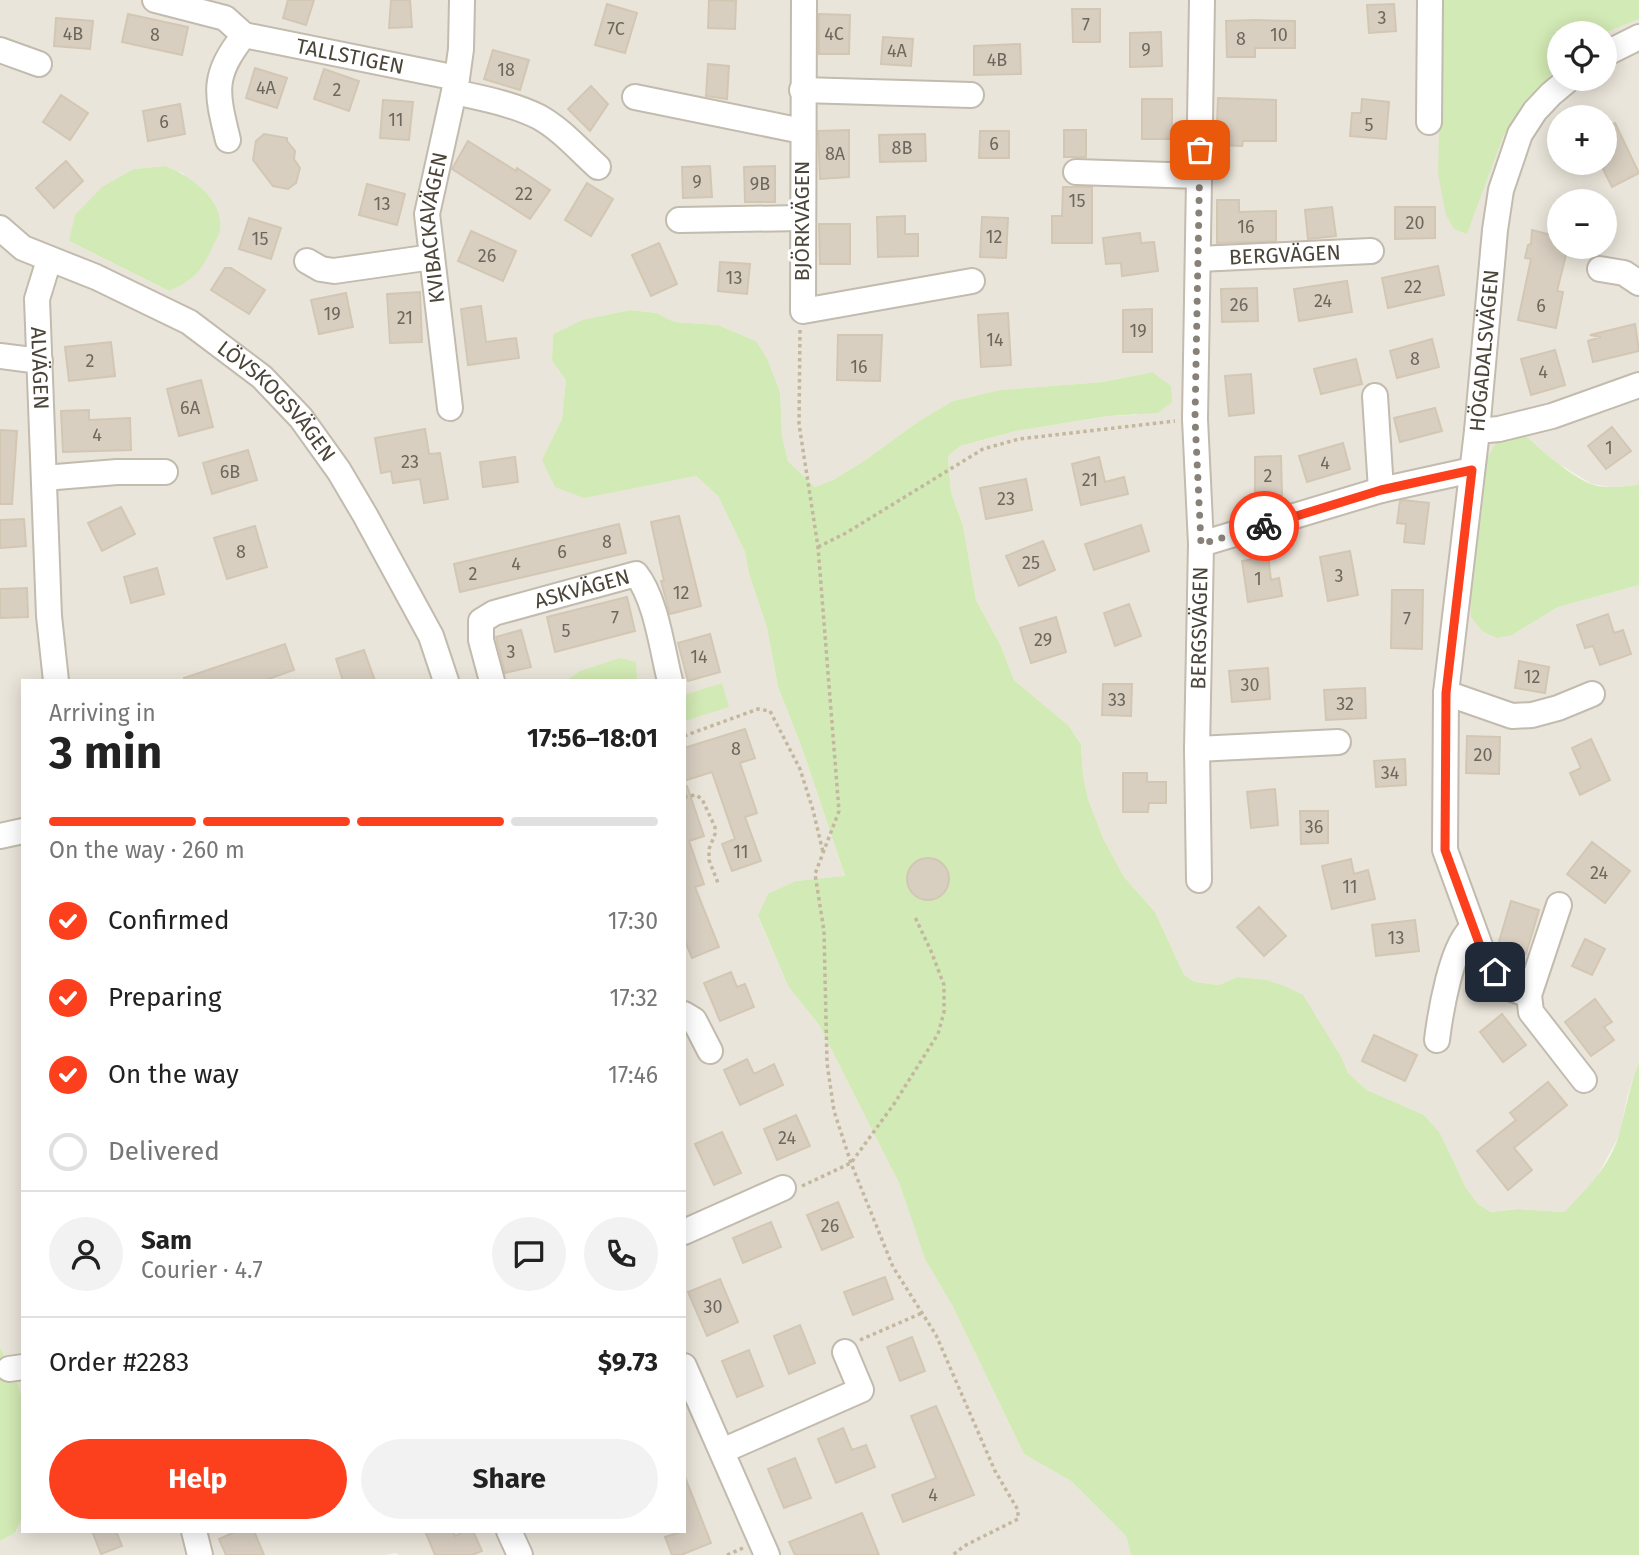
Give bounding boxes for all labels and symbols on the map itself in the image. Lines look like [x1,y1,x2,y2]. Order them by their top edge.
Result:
house number: 3 [1378,7,1386,29]
house number: 7 [1082,14,1090,36]
house number: 7C [607,18,625,40]
house number: 4B [63,23,83,45]
house number: 4C [824,23,844,45]
house number: 8 [150,24,160,46]
house number: 10 [1270,24,1288,46]
house number: 8 [1236,28,1246,50]
street label: TALLSTIGEN [294,33,406,80]
house number: 9 [1141,39,1151,61]
house number: 4A [887,40,908,62]
house number: 4B [987,49,1007,71]
house number: 18 [497,59,515,81]
house number: 4A [256,77,277,99]
house number: 2 [333,79,342,101]
house number: 11 [388,109,404,131]
house number: 6 [159,111,169,133]
house number: 5 [1364,114,1374,136]
pin [1170,120,1230,180]
house number: 6 [989,133,999,155]
house number: 8B [892,137,912,159]
house number: 8A [825,143,846,165]
street label: KVIBACKAVÄGEN [414,150,453,305]
street label: BJÖRKVÄGEN [789,161,815,281]
house number: 9 [692,171,702,193]
house number: 9B [750,173,770,195]
house number: 22 [515,183,533,205]
house number: 15 [1069,190,1085,212]
house number: 13 [374,193,390,215]
house number: 20 [1406,212,1424,234]
house number: 16 [1237,216,1255,238]
house number: 12 [986,226,1002,248]
house number: 15 [252,228,268,250]
street label: BERGVÄGEN [1228,239,1341,271]
house number: 26 [478,245,496,267]
house number: 13 [726,267,742,289]
street label: HÖGADALSVÄGEN [1464,268,1504,433]
house number: 22 [1404,276,1422,298]
house number: 24 [1314,290,1332,312]
house number: 26 [1230,294,1248,316]
house number: 6 [1536,295,1546,317]
house number: 19 [323,303,341,325]
house number: 21 [397,307,413,329]
house number: 19 [1129,320,1147,342]
street label: ALVÄGEN [25,326,54,410]
house number: 14 [986,329,1004,351]
street label: LÖVSKOGSVÄGEN [212,335,341,467]
house number: 8 [1410,348,1420,370]
house number: 2 [86,350,95,372]
house number: 16 [850,356,868,378]
house number: 4 [1538,361,1548,383]
house number: 6A [180,397,201,419]
house number: 4 [92,424,102,446]
house number: 1 [1605,437,1613,459]
house number: 23 [401,451,419,473]
house number: 4 [1320,452,1330,474]
house number: 6B [220,461,240,483]
house number: 2 [1264,465,1273,487]
house number: 21 [1082,469,1098,491]
house number: 23 [997,488,1015,510]
courier [1229,491,1299,561]
house number: 8 [602,531,612,553]
house number: 8 [236,541,246,563]
house number: 6 [557,541,567,563]
house number: 25 [1022,552,1040,574]
house number: 4 [511,553,521,575]
house number: 2 [469,563,478,585]
street label: ASKVÄGEN [531,563,633,614]
house number: 3 [1335,565,1343,587]
street label: BERGSVÄGEN [1185,566,1214,690]
house number: 1 [1254,568,1262,590]
house number: 12 [673,582,689,604]
house number: 7 [611,607,619,629]
house number: 7 [1403,608,1411,630]
house number: 5 [561,620,571,642]
house number: 29 [1034,629,1052,651]
house number: 3 [507,641,515,663]
house number: 14 [690,646,708,668]
house number: 12 [1524,666,1540,688]
house number: 30 [1240,674,1260,696]
house number: 33 [1108,689,1126,711]
house number: 32 [1336,693,1354,715]
house number: 8 [731,738,741,760]
house number: 20 [1474,744,1492,766]
house number: 34 [1381,762,1400,784]
house number: 36 [1305,816,1323,838]
house number: 11 [733,841,749,863]
house number: 24 [1590,862,1608,884]
house number: 11 [1342,876,1358,898]
house number: 13 [1388,927,1404,949]
pin [1465,942,1525,1002]
house number: 24 [778,1127,796,1149]
house number: 26 [821,1215,839,1237]
house number: 30 [703,1296,723,1318]
house number: 4 [928,1484,938,1506]

